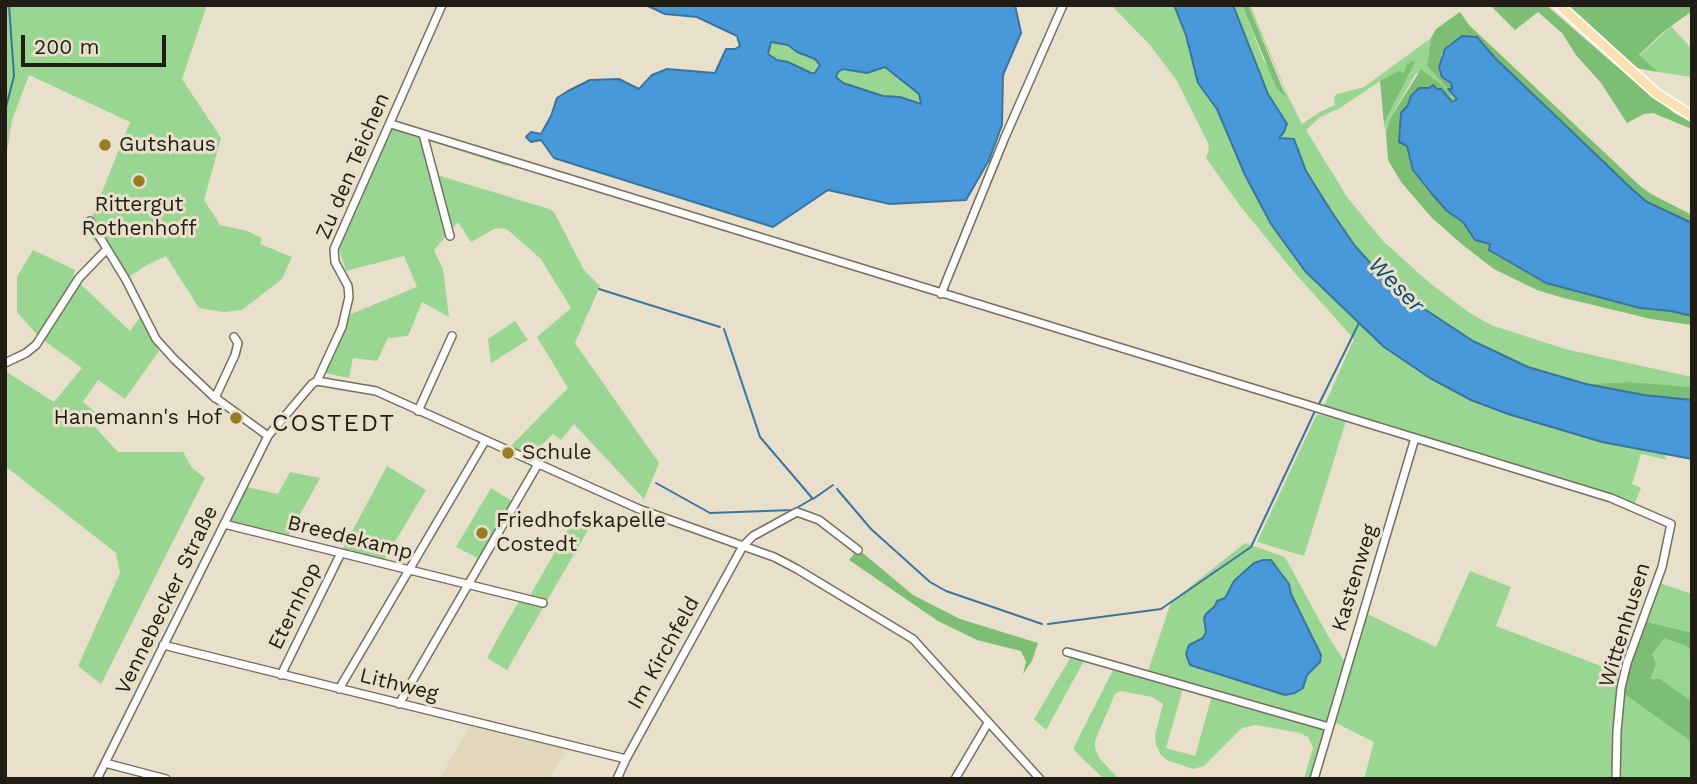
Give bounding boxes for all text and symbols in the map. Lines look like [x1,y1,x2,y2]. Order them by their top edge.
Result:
scale bar [24,21,170,65]
text: 200 m [34,34,100,59]
street label: Zu den Teichen [311,89,395,243]
place label: Gutshaus [119,132,216,158]
marker: Gutshaus [97,137,113,153]
marker: Rittergut Rothenhoff [131,173,147,189]
place label: Rittergut Rothenhoff [82,192,196,242]
water label: Weser [1362,251,1430,319]
place label: Hanemann's Hof [54,405,222,431]
marker: Hanemann's Hof [228,410,244,426]
district label: COSTEDT [273,410,395,438]
place label: Schule [522,440,592,466]
marker: Schule [500,445,516,461]
street label: Vennebecker Straße [110,502,224,698]
place label: Friedhofskapelle Costedt [496,508,666,558]
street label: Breedekamp [285,510,415,566]
street label: Kastenweg [1327,521,1383,635]
marker: Friedhofskapelle Costedt [474,525,490,541]
street label: Eternhop [263,558,327,654]
street label: Wittenhusen [1594,560,1656,690]
street label: Im Kirchfeld [623,592,705,714]
street label: Lithweg [357,663,441,707]

